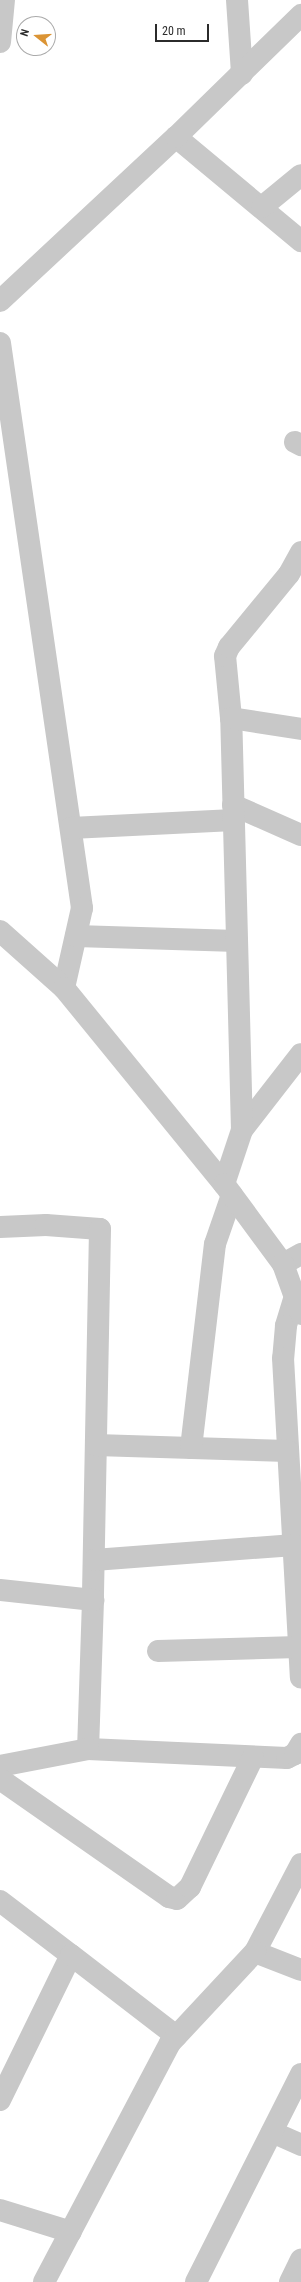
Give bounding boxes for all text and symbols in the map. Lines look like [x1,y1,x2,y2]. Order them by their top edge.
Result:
north arrow [16,16,56,56]
scale bar [157,16,211,42]
text: 20 m [162,24,186,38]
text: N [18,28,32,38]

